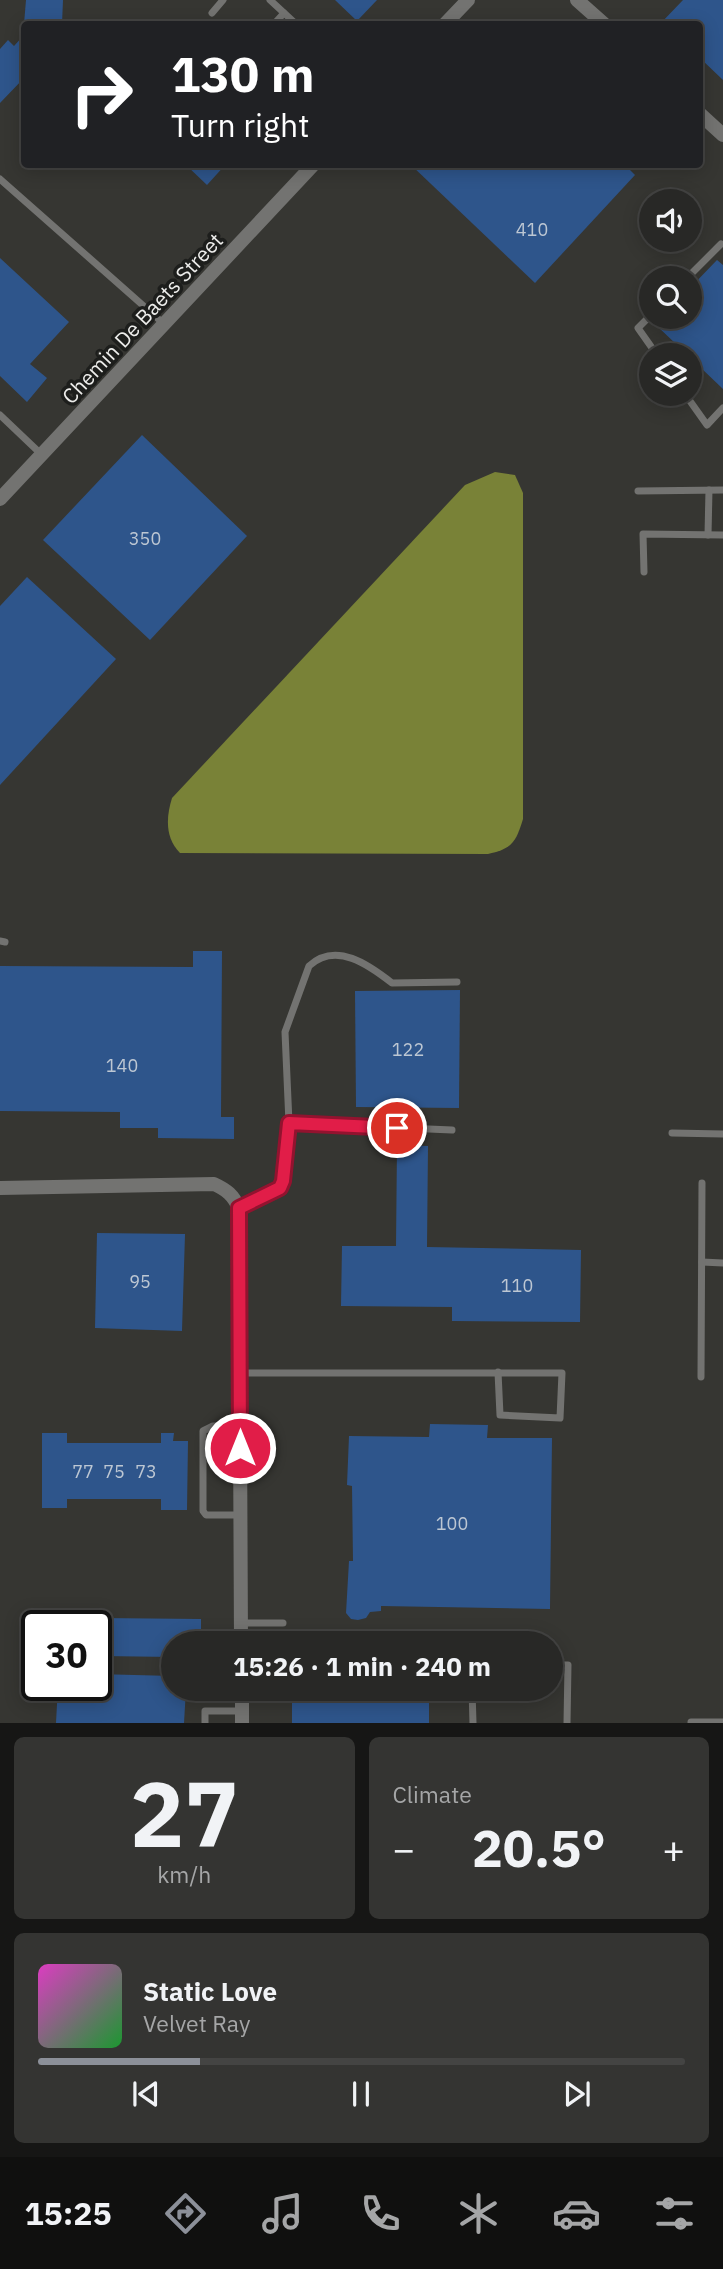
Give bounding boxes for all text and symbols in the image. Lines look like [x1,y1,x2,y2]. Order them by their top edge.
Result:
text: 130 m [171,42,315,105]
icon: right [56,49,147,140]
text: Turn right [171,104,309,146]
map controls [639,189,702,406]
button: sound [639,189,702,252]
house number: 410 [516,218,548,241]
street label: Chemin De Baets Street [55,226,229,410]
button: search [639,266,702,329]
button: layers [639,343,702,406]
house number: 350 [129,527,161,550]
house number: 122 [392,1038,424,1061]
house number: 140 [106,1054,138,1077]
pin [367,1098,427,1158]
icon: arrive [378,1109,416,1147]
house number: 95 [129,1270,151,1293]
house number: 110 [501,1274,533,1297]
position arrow [203,1411,277,1485]
house number: 77 [72,1460,94,1483]
house number: 75 [103,1460,125,1483]
house number: 73 [135,1460,157,1483]
house number: 100 [436,1512,468,1535]
speed limit sign: 30 [21,1610,112,1701]
text: 15:26 · 1 min · 240 m [233,1649,491,1683]
text: 27 [130,1754,239,1872]
text: Climate [393,1779,472,1809]
text: 20.5° [472,1814,606,1881]
text: − [393,1824,415,1873]
text: + [662,1824,685,1873]
text: km/h [157,1859,211,1889]
text: Static Love [143,1974,277,2008]
text: Velvet Ray [143,2008,250,2038]
icon: previous [127,2075,165,2113]
icon: pause [342,2075,380,2113]
icon: next [558,2075,596,2113]
icon: directions [161,2189,210,2238]
icon: music [258,2189,307,2238]
icon: phone [356,2189,405,2238]
icon: climate [454,2189,503,2238]
icon: car [552,2189,601,2238]
icon: filters [650,2189,699,2238]
text: 15:25 [24,2192,112,2234]

